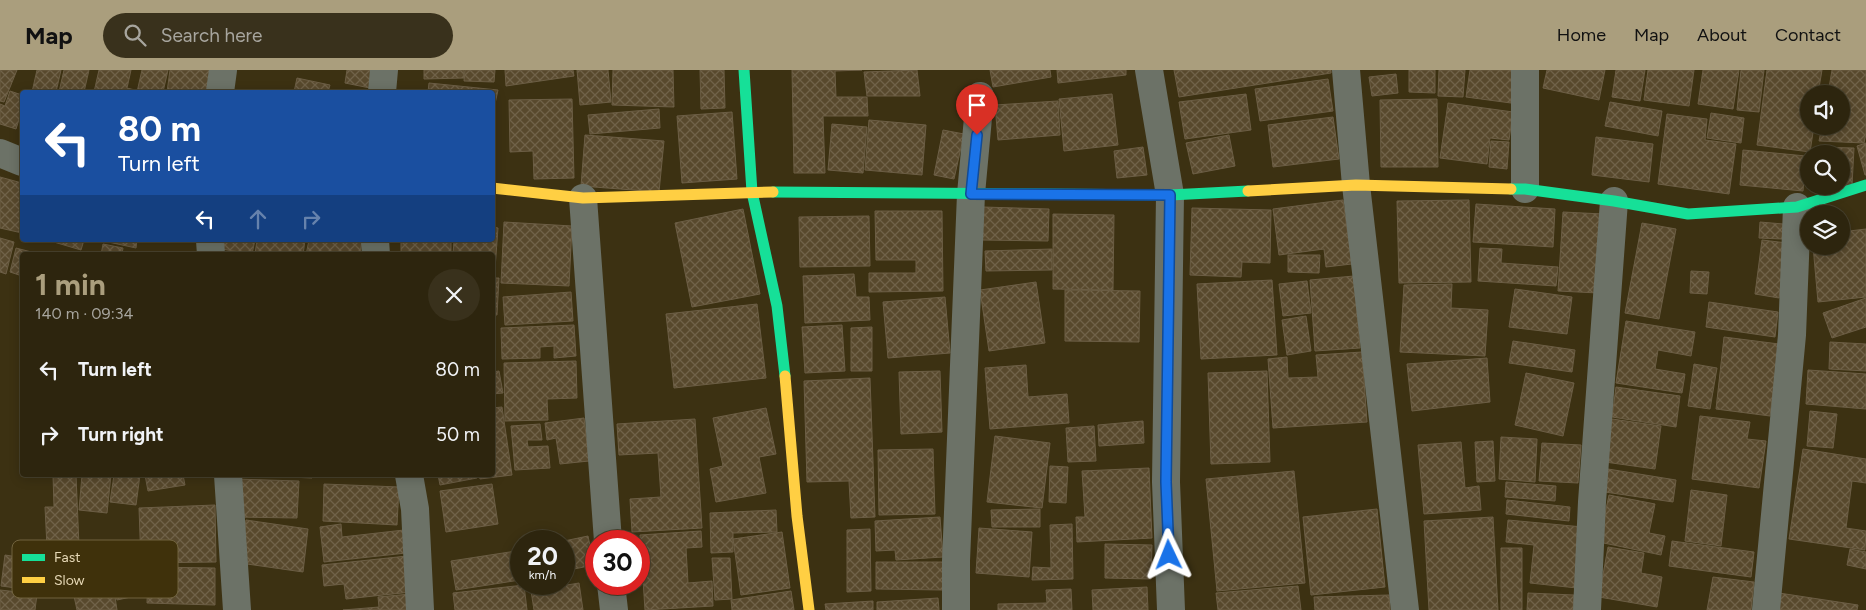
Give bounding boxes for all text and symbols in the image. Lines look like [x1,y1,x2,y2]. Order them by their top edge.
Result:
search box [103,13,453,58]
text: Map [25,21,73,50]
icon: search [121,21,149,49]
text: Search here [161,24,262,47]
text: Home [1557,24,1606,46]
text: Map [1634,24,1669,46]
text: About [1697,24,1747,46]
text: Contact [1775,24,1841,46]
pin [956,84,998,135]
map controls [1800,85,1850,255]
button: sound [1800,85,1850,135]
icon: arrive [963,91,991,119]
text: 80 m [118,108,201,150]
icon: left [35,110,100,175]
button: search [1800,145,1850,195]
text: Turn left [118,150,200,177]
icon: left [191,205,219,233]
icon: ahead [244,205,272,233]
icon: right [297,205,325,233]
button: layers [1800,205,1850,255]
text: 1 min [35,266,106,303]
button: close [428,269,480,321]
text: 140 m · 09:34 [35,304,133,323]
icon: left [35,356,63,384]
text: Turn left [78,358,152,381]
text: 80 m [435,358,480,381]
icon: right [35,421,63,449]
text: Turn right [78,423,164,446]
text: 50 m [436,423,480,446]
position arrow [1142,528,1194,580]
speed limit sign: 30 [585,530,650,595]
legend [12,540,178,598]
text: 20 [527,541,558,571]
text: Fast [54,549,80,566]
text: km/h [529,568,556,582]
text: Slow [54,572,85,589]

